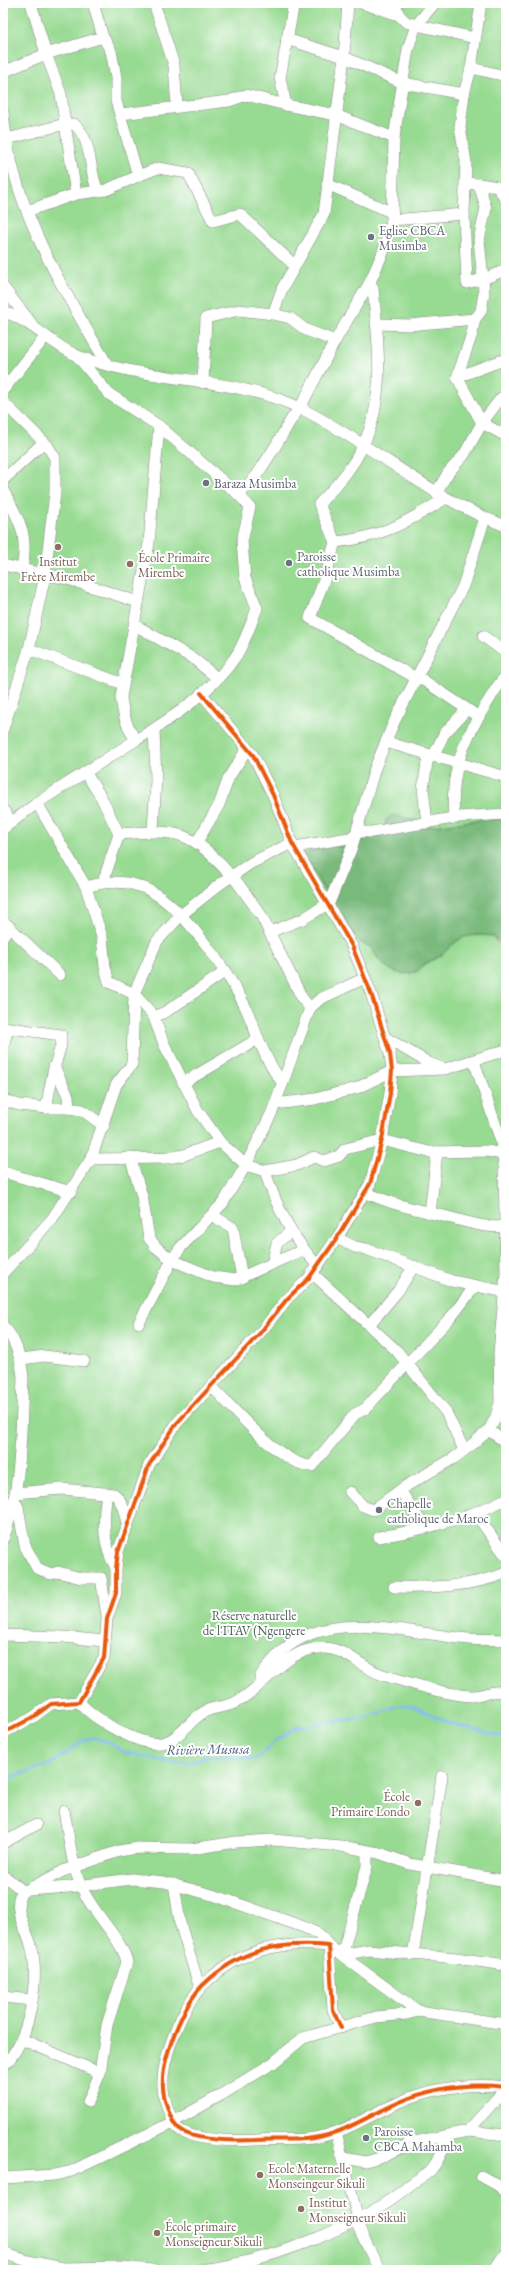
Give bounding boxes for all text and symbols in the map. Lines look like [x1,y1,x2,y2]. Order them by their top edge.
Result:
place label: Eglise CBCA Musimba [379,222,446,254]
marker: Eglise CBCA Musimba [366,232,376,242]
place label: Baraza Musimba [214,475,297,492]
marker: Baraza Musimba [201,478,211,488]
marker: Institut Frère Mirembe [53,542,63,552]
place label: Paroisse catholique Musimba [297,548,400,580]
place label: École Primaire Mirembe [138,549,210,581]
place label: Institut Frère Mirembe [21,553,95,585]
marker: Paroisse catholique Musimba [284,558,294,568]
marker: École Primaire Mirembe [125,559,135,569]
place label: Chapelle catholique de Maroc [387,1495,489,1527]
marker: Chapelle catholique de Maroc [374,1505,384,1515]
park label: Réserve naturelle de l'ITAV (Ngengere [203,1607,305,1639]
water label: Rivière Mususa [166,1739,250,1759]
place label: École Primaire Londo [331,1788,410,1820]
marker: École Primaire Londo [413,1798,423,1808]
place label: Paroisse CBCA Mahamba [374,2123,463,2155]
marker: Paroisse CBCA Mahamba [361,2133,371,2143]
place label: Ecole Maternelle Monseingeur Sikuli [268,2160,365,2192]
marker: Ecole Maternelle Monseingeur Sikuli [255,2170,265,2180]
place label: Institut Monseigneur Sikuli [309,2194,406,2226]
marker: Institut Monseigneur Sikuli [296,2204,306,2214]
place label: École primaire Monseigneur Sikuli [165,2218,262,2250]
marker: École primaire Monseigneur Sikuli [152,2228,162,2238]

